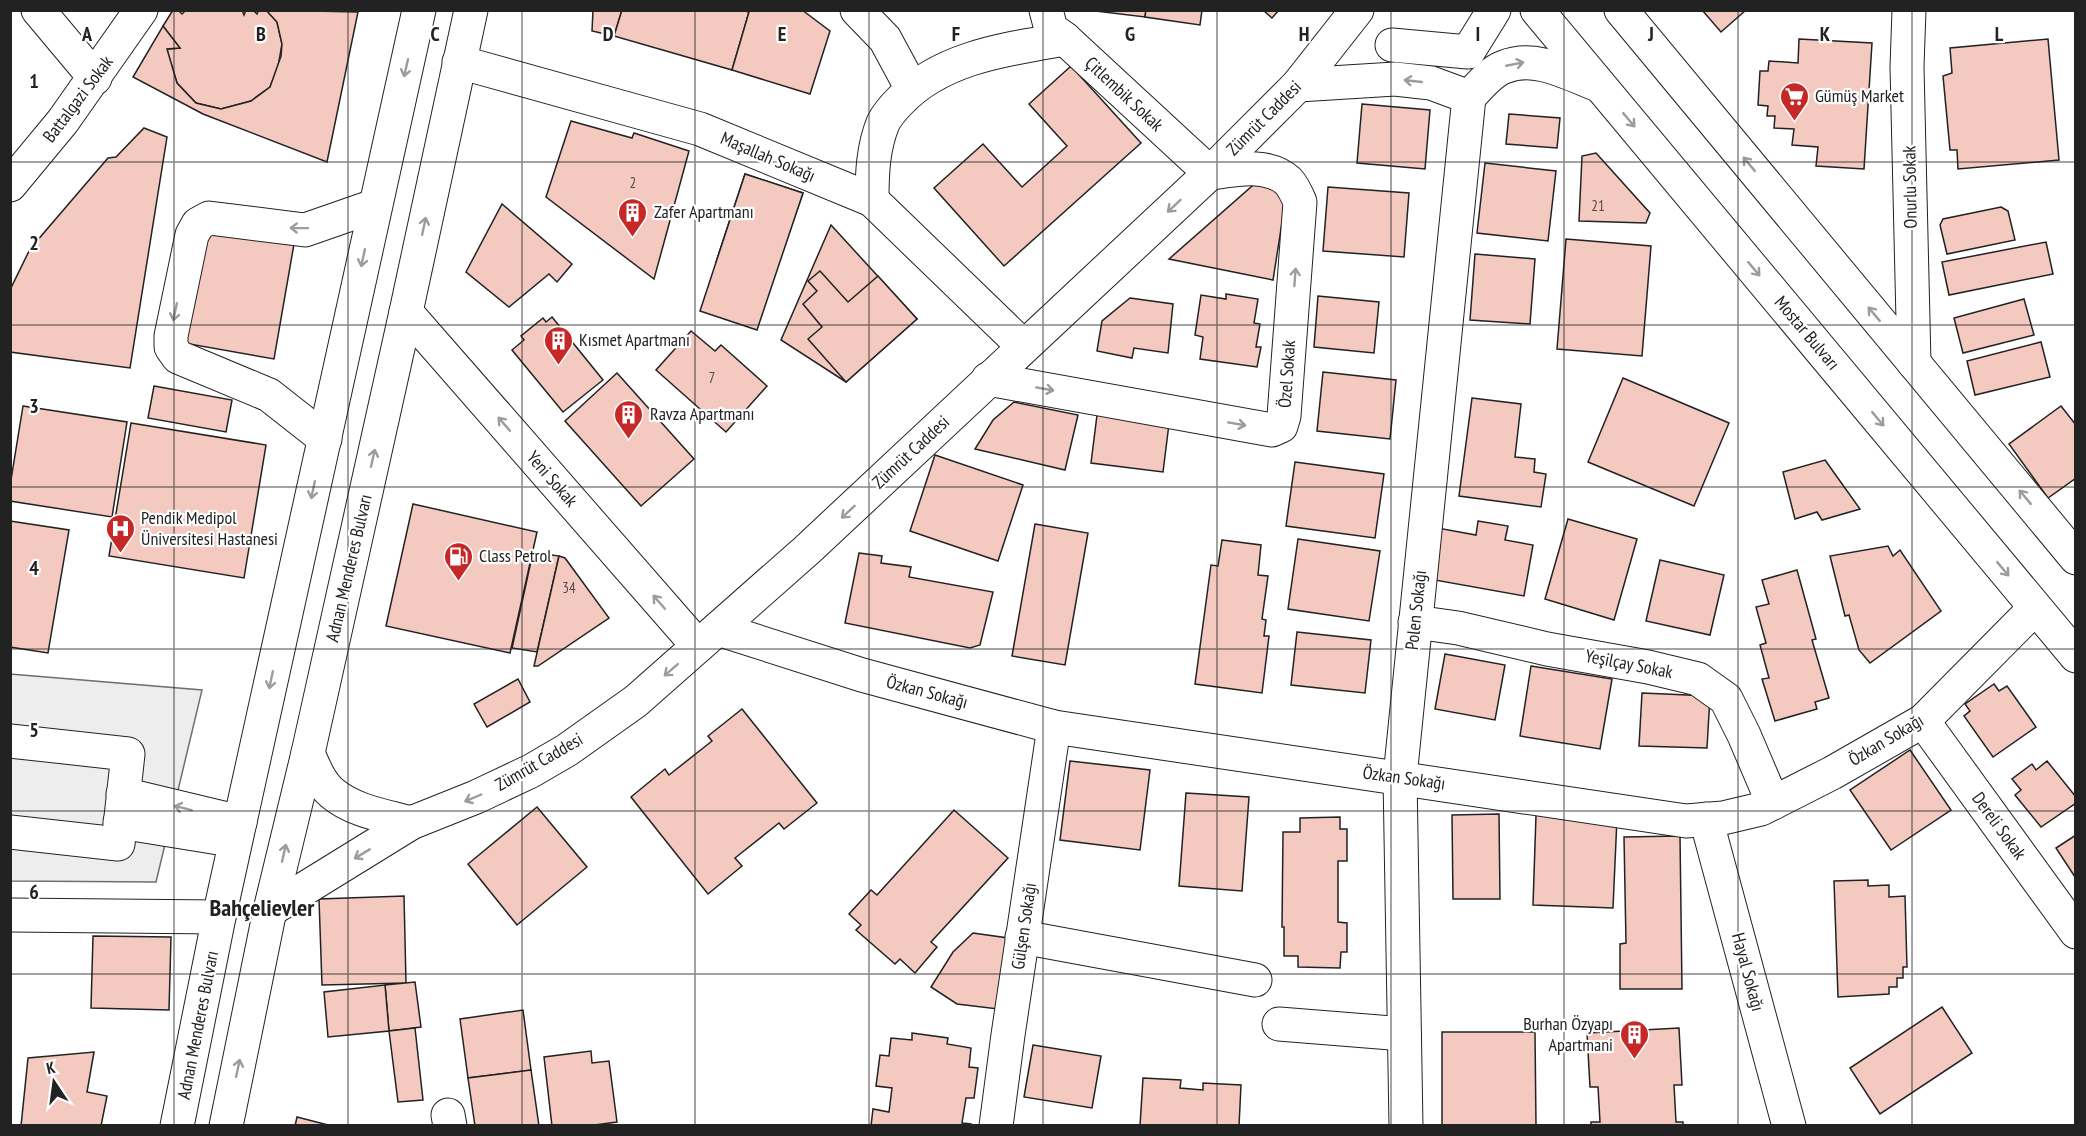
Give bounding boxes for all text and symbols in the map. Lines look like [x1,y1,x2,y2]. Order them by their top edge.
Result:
text: A [81,21,93,47]
text: B [256,21,266,47]
text: C [430,21,440,47]
text: D [603,21,614,47]
text: E [778,21,786,47]
text: F [952,21,960,47]
text: G [1125,21,1135,47]
text: H [1299,21,1309,47]
text: I [1476,21,1480,47]
text: J [1647,21,1654,47]
text: K [1820,21,1831,47]
text: L [1995,21,2004,47]
street label: Battalgazi Sokak [37,51,118,147]
street label: Çitlembik Sokak [1080,51,1168,136]
one-way arrow [399,58,411,77]
one-way arrow [1506,58,1525,70]
text: 1 [29,68,39,94]
street label: Zümrüt Caddesi [1221,75,1306,160]
one-way arrow [1403,75,1423,86]
supermarket icon: Gümüş Market [1778,80,1810,122]
place label: Gümüş Market [1815,84,1904,107]
one-way arrow [1622,112,1635,128]
street label: Maşallah Sokağı [717,126,819,187]
street label: Onurlu Sokak [1897,145,1922,229]
one-way arrow [1742,156,1755,172]
house number: 2 [630,173,636,192]
building icon: Zafer Apartmanı [617,196,649,238]
house number: 21 [1591,196,1605,215]
one-way arrow [1167,199,1182,213]
place label: Zafer Apartmanı [654,200,754,223]
one-way arrow [419,217,430,237]
one-way arrow [289,223,309,234]
text: 2 [29,230,39,256]
one-way arrow [357,248,368,267]
one-way arrow [1747,261,1760,277]
one-way arrow [1290,268,1301,288]
street label: Mostar Bulvarı [1770,291,1845,374]
one-way arrow [169,303,181,322]
one-way arrow [1867,306,1880,322]
building icon: Kısmet Apartmanı [542,324,574,366]
place label: Kısmet Apartmanı [579,328,690,351]
street label: Özel Sokak [1273,339,1300,409]
house number: 7 [709,368,715,387]
one-way arrow [1035,384,1055,395]
text: 3 [29,393,39,419]
building icon: Ravza Apartmanı [613,398,645,440]
place label: Ravza Apartmanı [650,402,754,425]
street label: Zümrüt Caddesi [867,410,954,493]
one-way arrow [1872,411,1885,427]
one-way arrow [497,416,511,432]
one-way arrow [1227,419,1247,430]
street label: Yeni Sokak [522,446,583,511]
one-way arrow [368,449,380,468]
one-way arrow [307,480,319,499]
one-way arrow [2018,489,2031,505]
street label: Adnan Menderes Bulvarı [320,492,377,644]
one-way arrow [841,504,856,518]
place label: Pendik Medipol Üniversitesi Hastanesi [141,506,278,550]
hospital icon: Pendik Medipol Üniversitesi Hastanesi [104,512,136,554]
fuel station icon: Class Petrol [442,540,474,582]
place label: Class Petrol [479,544,552,567]
text: 4 [29,555,39,581]
one-way arrow [1996,561,2010,576]
street label: Polen Sokağı [1400,569,1431,651]
house number: 34 [562,578,576,597]
one-way arrow [652,595,666,610]
street label: Yeşilçay Sokak [1583,644,1675,683]
one-way arrow [664,663,679,677]
one-way arrow [265,670,277,689]
street label: Özkan Sokağı [884,670,970,713]
street label: Özkan Sokağı [1844,708,1927,771]
text: 5 [29,717,39,743]
street label: Zümrüt Caddesi [491,727,587,796]
street label: Özkan Sokağı [1361,760,1447,795]
street label: Dereli Sokak [1967,787,2032,864]
one-way arrow [465,792,483,804]
one-way arrow [174,802,193,814]
one-way arrow [278,844,290,863]
one-way arrow [353,847,370,860]
text: 6 [29,879,39,905]
street label: Gülşen Sokağı [1006,881,1041,971]
district label: Bahçelievler [210,892,315,923]
street label: Hayal Sokağı [1727,930,1770,1014]
street label: Adnan Menderes Bulvarı [172,949,223,1101]
place label: Burhan Özyapı Apartmani [1523,1012,1613,1056]
building icon: Burhan Özyapı Apartmani [1618,1018,1650,1060]
north arrow [24,1052,84,1112]
text: K [44,1057,58,1078]
one-way arrow [233,1059,244,1078]

